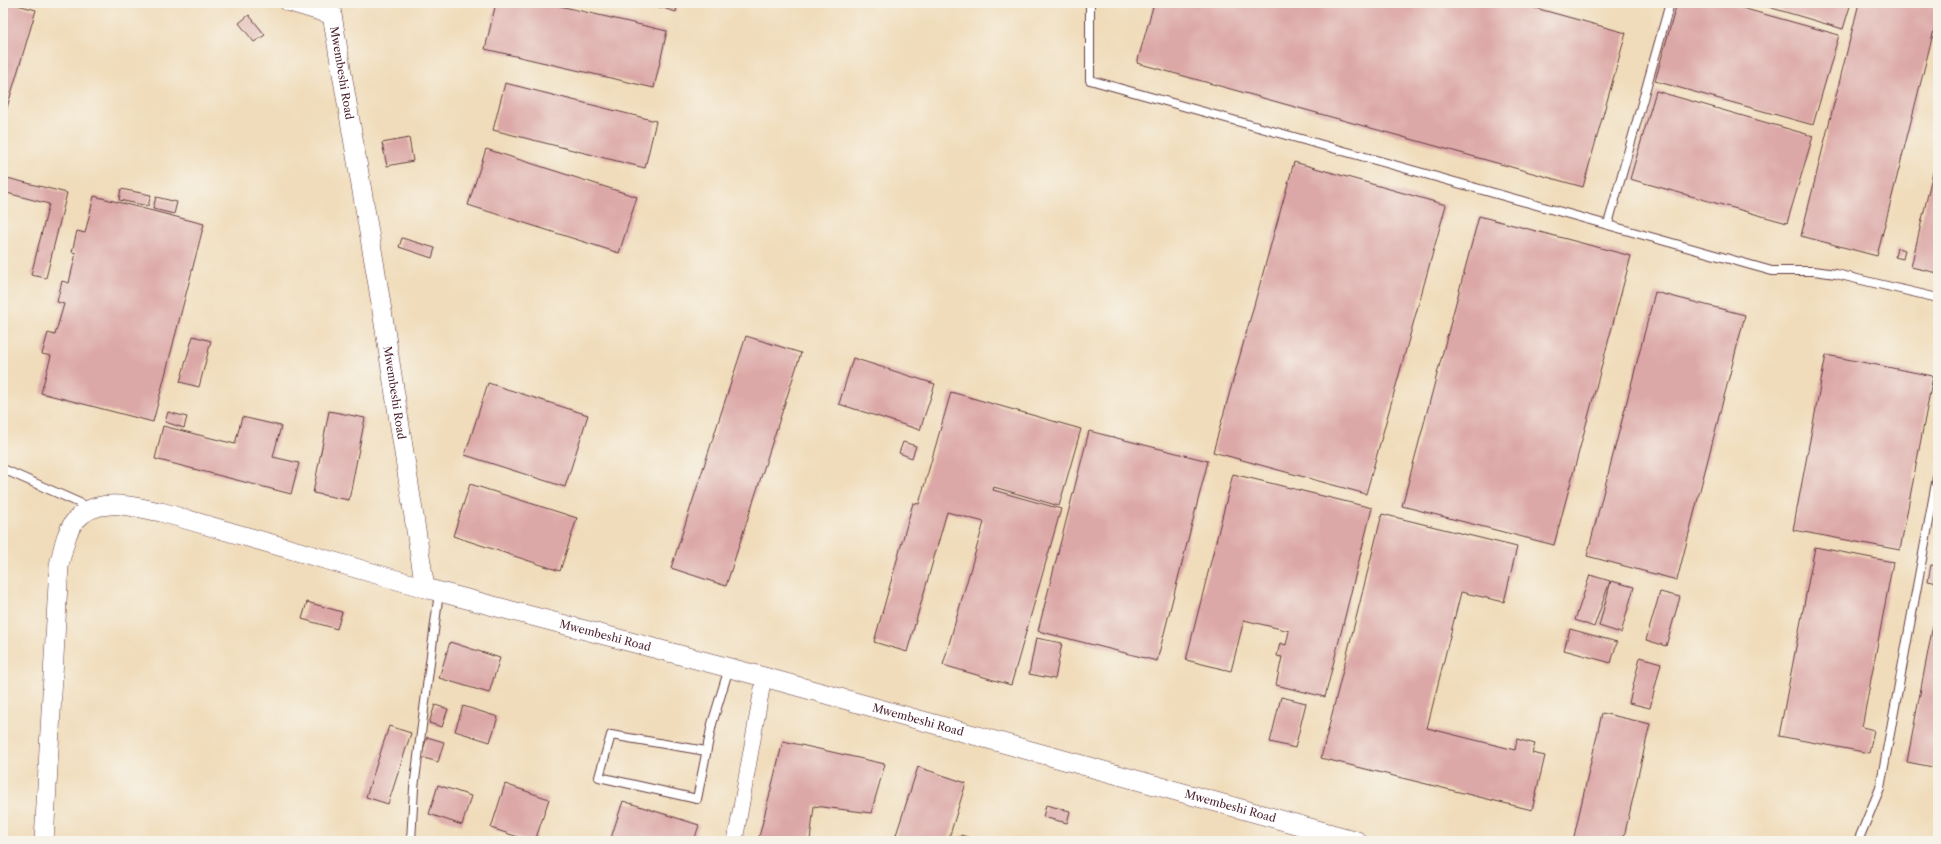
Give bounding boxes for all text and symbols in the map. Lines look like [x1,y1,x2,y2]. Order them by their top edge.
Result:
street label: Mwembeshi Road [327,25,357,121]
street label: Mwembeshi Road [381,345,409,441]
street label: Mwembeshi Road [558,617,653,654]
street label: Mwembeshi Road [871,700,966,739]
street label: Mwembeshi Road [1183,787,1278,825]

